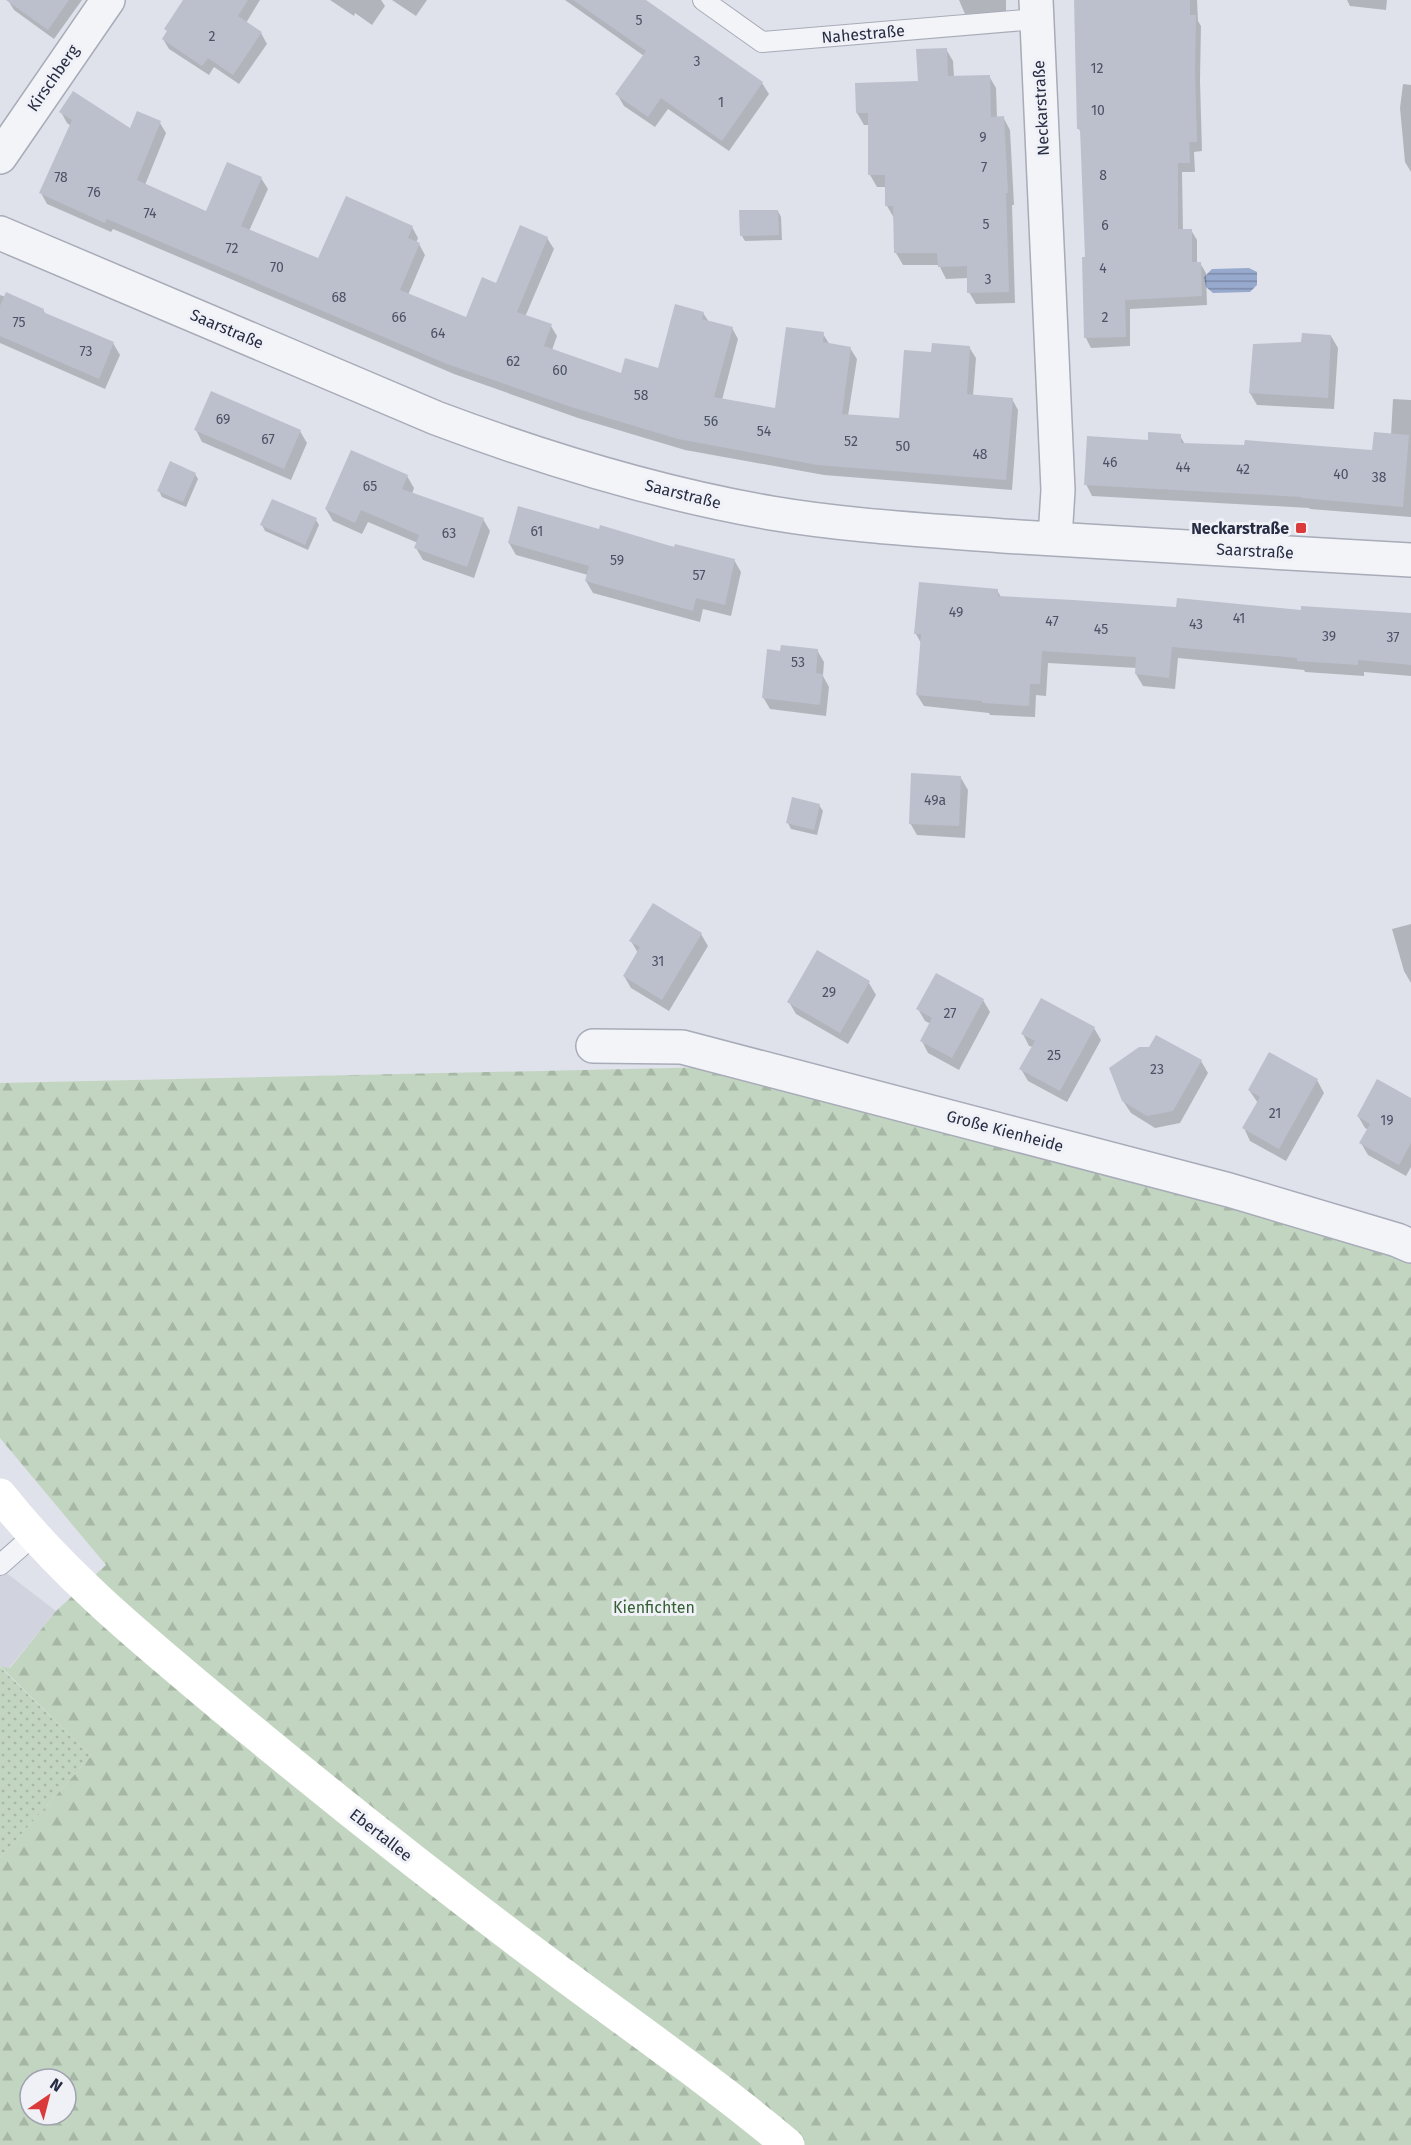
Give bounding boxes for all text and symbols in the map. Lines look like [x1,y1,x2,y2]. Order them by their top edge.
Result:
house number: 5 [635,12,643,29]
street label: Nahestraße [821,21,905,47]
house number: 2 [209,28,216,45]
street label: Kirschberg [23,41,83,115]
house number: 3 [694,53,701,70]
street label: Neckarstraße [1029,60,1053,156]
house number: 12 [1091,60,1104,77]
house number: 1 [718,94,724,111]
house number: 10 [1091,102,1105,119]
house number: 9 [979,129,987,146]
house number: 7 [981,159,987,176]
house number: 8 [1099,167,1107,184]
house number: 78 [54,169,68,186]
house number: 76 [87,184,101,201]
house number: 74 [143,205,157,222]
house number: 5 [982,216,990,233]
house number: 6 [1101,217,1109,234]
house number: 72 [226,240,239,257]
house number: 70 [270,259,284,276]
house number: 4 [1099,260,1107,277]
house number: 3 [985,271,992,288]
house number: 68 [331,289,347,306]
street label: Saarstraße [187,305,267,353]
house number: 66 [392,309,406,326]
house number: 2 [1102,309,1109,326]
house number: 75 [12,314,26,331]
house number: 64 [431,325,446,342]
house number: 73 [79,343,93,360]
house number: 62 [506,353,520,370]
house number: 60 [552,362,568,379]
house number: 58 [634,387,649,404]
house number: 69 [216,411,230,428]
house number: 56 [704,413,718,430]
house number: 54 [757,423,772,440]
house number: 67 [261,431,275,448]
house number: 52 [844,433,858,450]
house number: 50 [896,438,911,455]
house number: 48 [972,446,988,463]
house number: 46 [1103,454,1117,471]
house number: 44 [1176,459,1191,476]
house number: 42 [1236,461,1250,478]
house number: 40 [1333,466,1349,483]
house number: 38 [1372,469,1387,486]
street label: Saarstraße [643,475,723,513]
house number: 65 [363,478,377,495]
place label: Neckarstraße [1191,519,1289,538]
marker: Neckarstraße [1294,521,1308,535]
house number: 61 [531,523,543,540]
house number: 63 [442,525,456,542]
street label: Saarstraße [1216,539,1294,563]
house number: 59 [610,552,624,569]
house number: 57 [693,567,705,584]
house number: 49 [949,604,963,621]
house number: 41 [1233,610,1245,627]
house number: 47 [1045,613,1059,630]
house number: 43 [1189,616,1203,633]
house number: 45 [1094,621,1108,638]
house number: 39 [1322,628,1336,645]
house number: 37 [1386,629,1400,646]
house number: 53 [791,654,805,671]
house number: 49a [924,792,946,809]
house number: 31 [652,953,664,970]
house number: 29 [822,984,836,1001]
house number: 27 [943,1005,957,1022]
house number: 25 [1047,1047,1061,1064]
house number: 23 [1150,1061,1164,1078]
house number: 21 [1269,1105,1281,1122]
street label: Große Kienheide [944,1106,1066,1156]
house number: 19 [1380,1112,1394,1129]
park label: Kienfichten [613,1598,695,1617]
street label: Ebertallee [346,1805,416,1865]
north arrow [18,2067,78,2127]
text: N [47,2074,66,2096]

